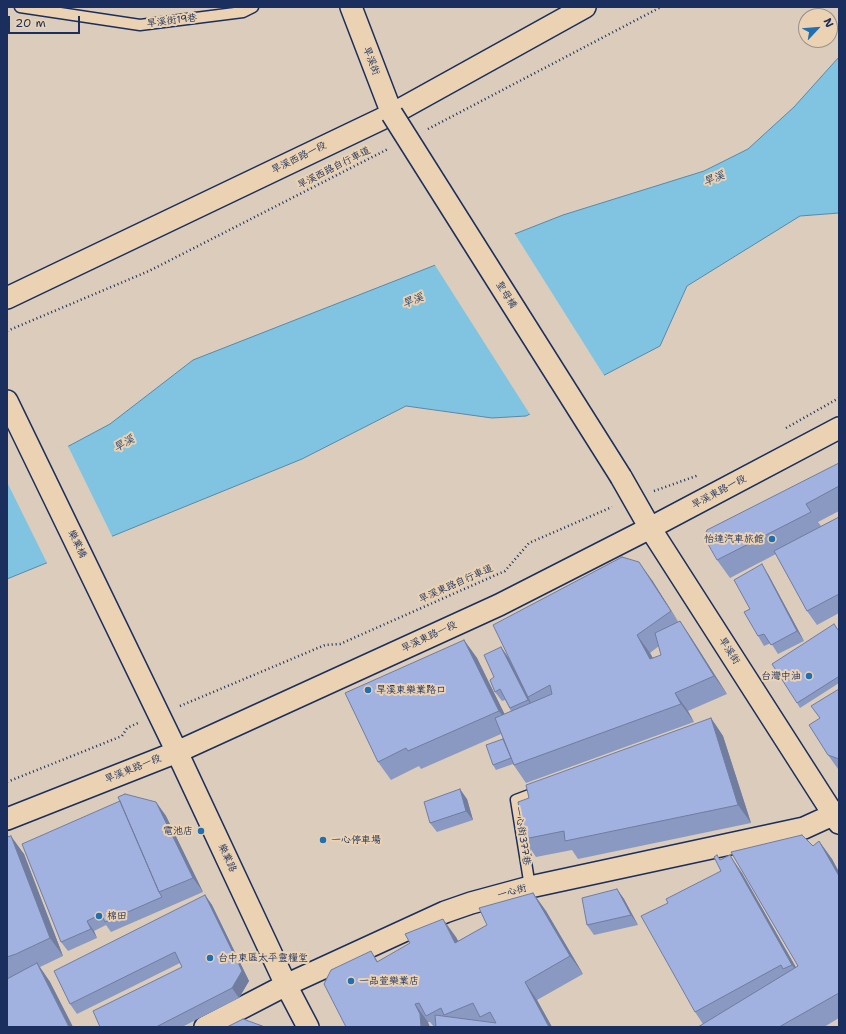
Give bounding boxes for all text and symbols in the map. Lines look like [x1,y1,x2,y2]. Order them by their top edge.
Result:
scale bar [10,8,82,34]
north arrow [798,8,838,48]
street label: 旱溪街19巷 [146,12,198,30]
text: 20 m [15,15,46,31]
text: N [820,16,837,30]
street label: 旱溪街 [360,45,382,77]
street label: 旱溪西路一段 [269,139,329,177]
street label: 旱溪西路自行車道 [296,144,372,192]
water label: 旱溪 [701,169,727,189]
street label: 聖母橋 [493,279,519,311]
water label: 旱溪 [400,291,426,311]
water label: 旱溪 [111,433,137,455]
street label: 旱溪東路一段 [690,473,748,511]
street label: 樂業橋 [65,528,89,560]
place label: 怡達汽車旅館 [704,533,764,545]
marker: 怡達汽車旅館 [767,534,777,544]
street label: 旱溪東路自行車道 [417,562,495,606]
street label: 旱溪東路一段 [399,619,459,655]
street label: 旱溪街 [716,635,742,667]
place label: 台灣中油 [761,670,801,682]
marker: 台灣中油 [804,671,814,681]
place label: 旱溪東樂業路口 [376,684,446,696]
marker: 旱溪東樂業路口 [363,685,373,695]
street label: 旱溪東路一段 [103,752,163,786]
street label: 一心街377巷 [511,806,533,866]
place label: 電池店 [163,825,193,837]
marker: 電池店 [196,826,206,836]
place label: 一心停車場 [331,834,381,846]
marker: 一心停車場 [318,835,328,845]
street label: 樂業路 [215,842,239,874]
street label: 一心街 [496,882,528,902]
place label: 棉田 [107,910,127,922]
marker: 棉田 [94,911,104,921]
place label: 台中東區太平靈糧堂 [218,952,308,964]
marker: 台中東區太平靈糧堂 [205,953,215,963]
place label: 一品萱樂業店 [359,975,419,987]
marker: 一品萱樂業店 [346,976,356,986]

